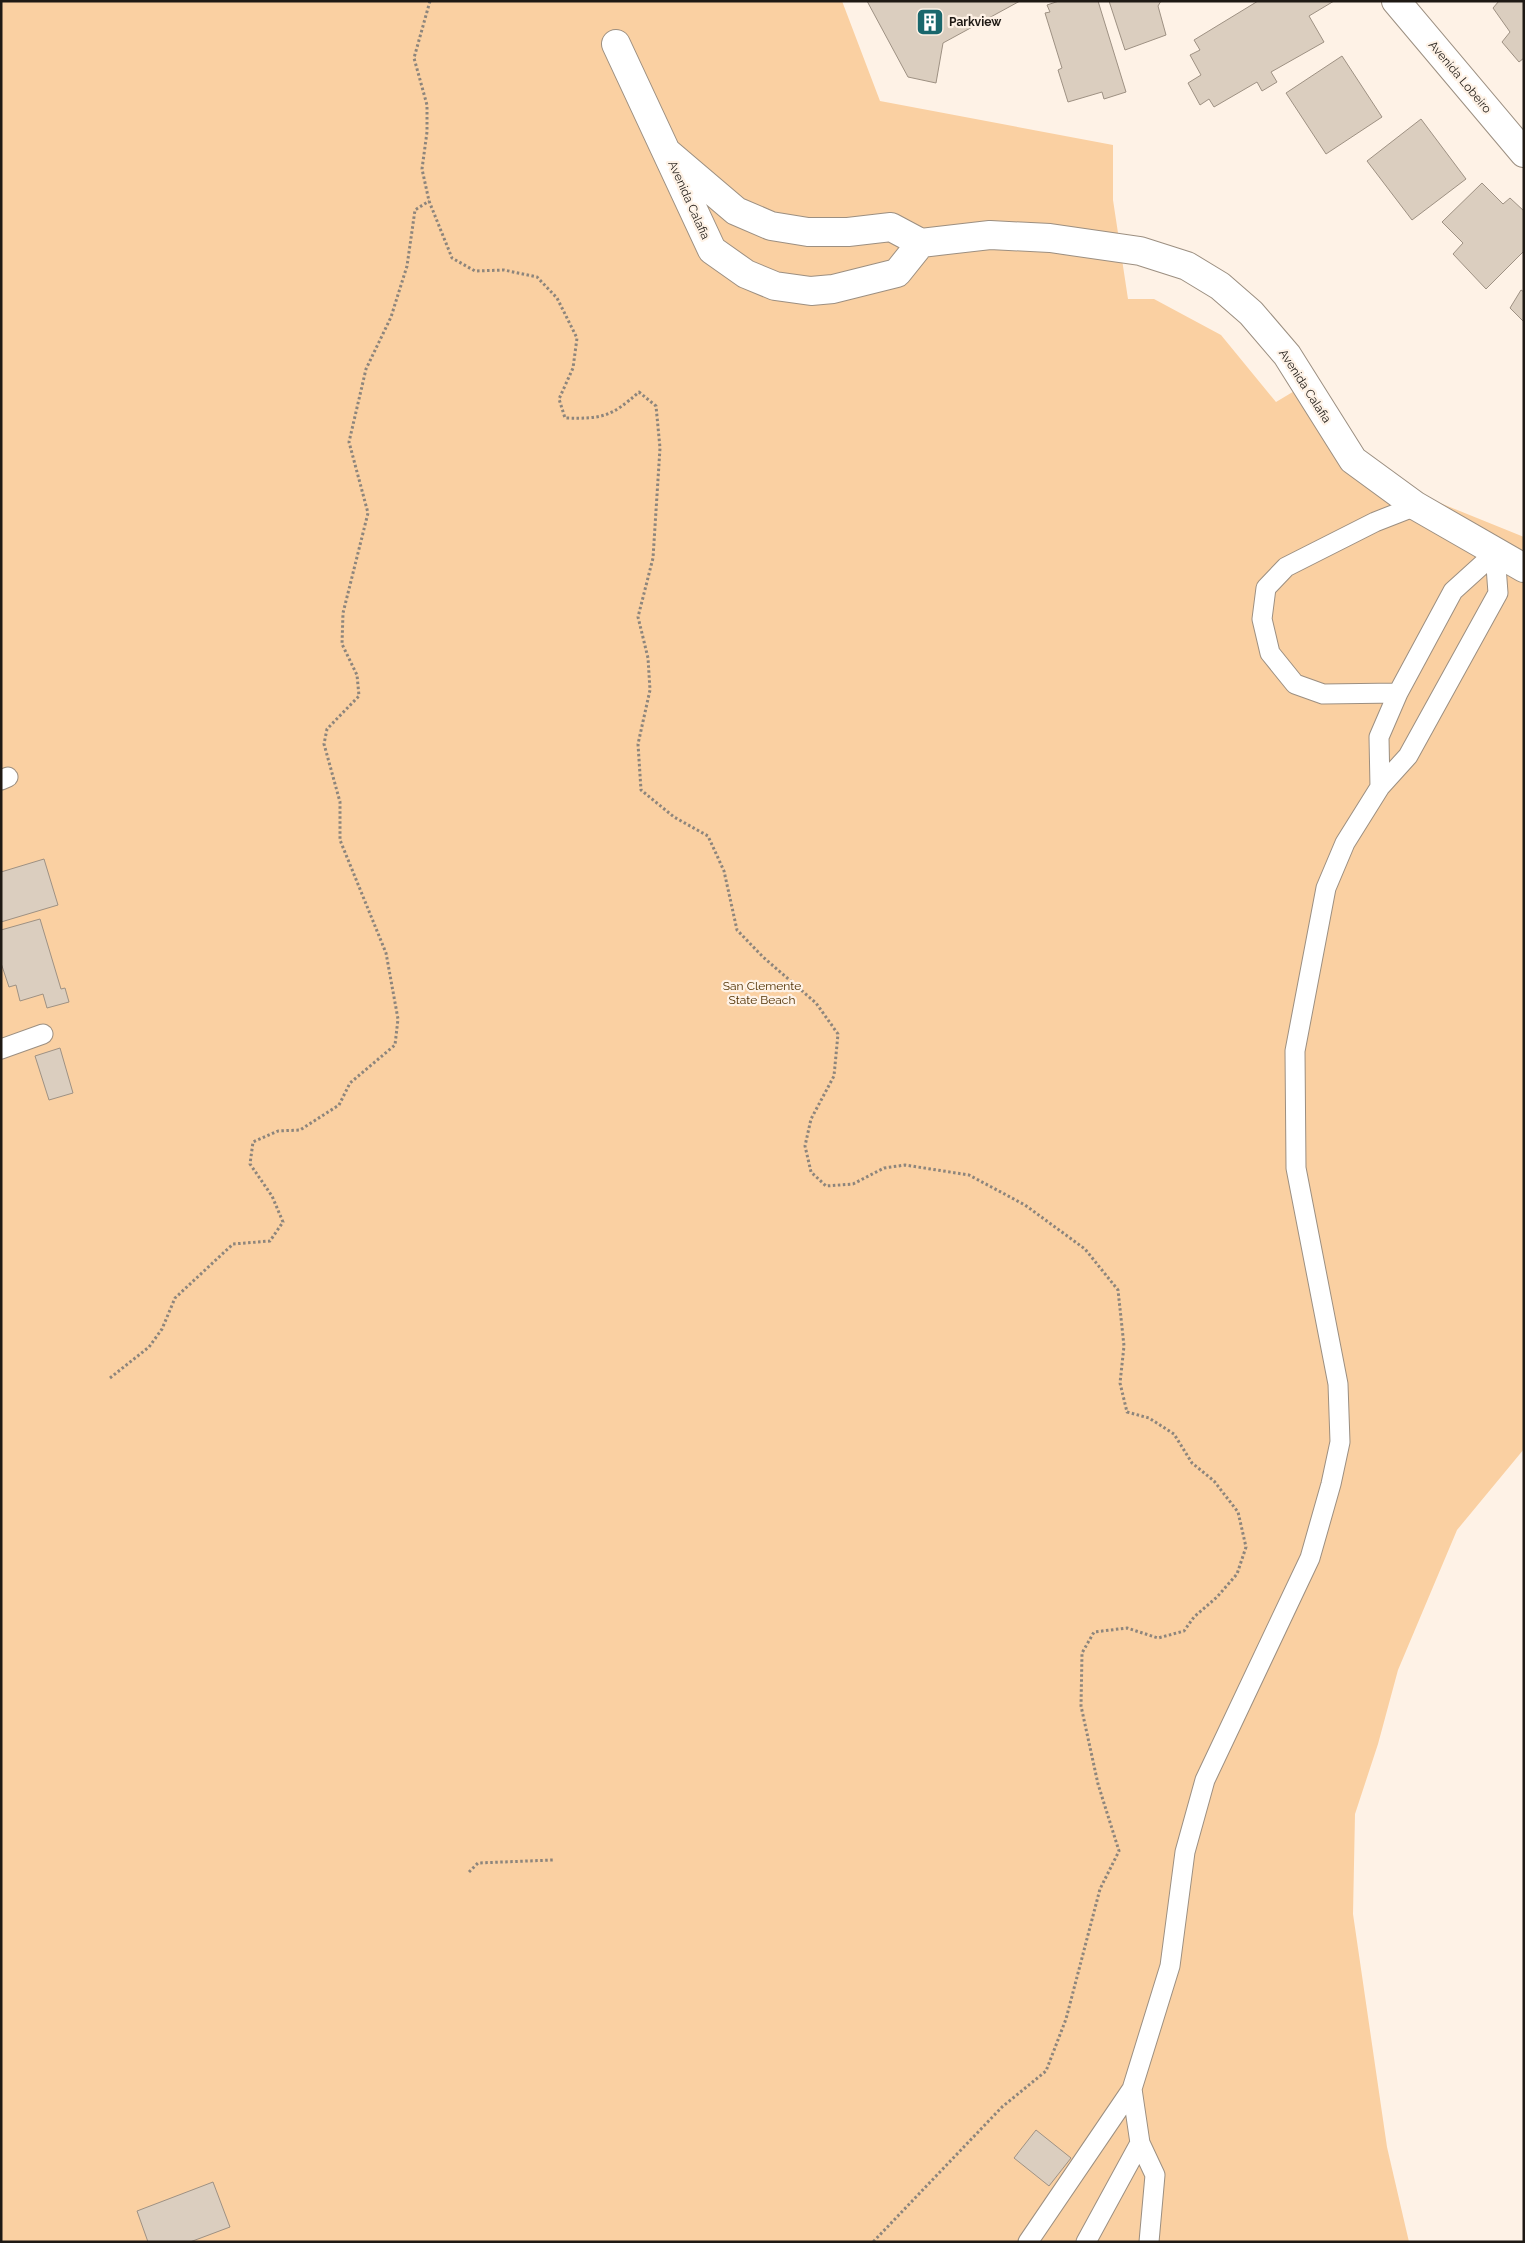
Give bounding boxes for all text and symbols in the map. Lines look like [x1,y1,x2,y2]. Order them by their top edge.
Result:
building icon: Parkview [915,7,945,37]
place label: Parkview [949,15,1002,29]
street label: Avenida Lobeiro [1426,38,1494,116]
street label: Avenida Calafia [665,158,713,242]
street label: Avenida Calafia [1276,347,1334,425]
park label: San Clemente State Beach [723,979,801,1007]

